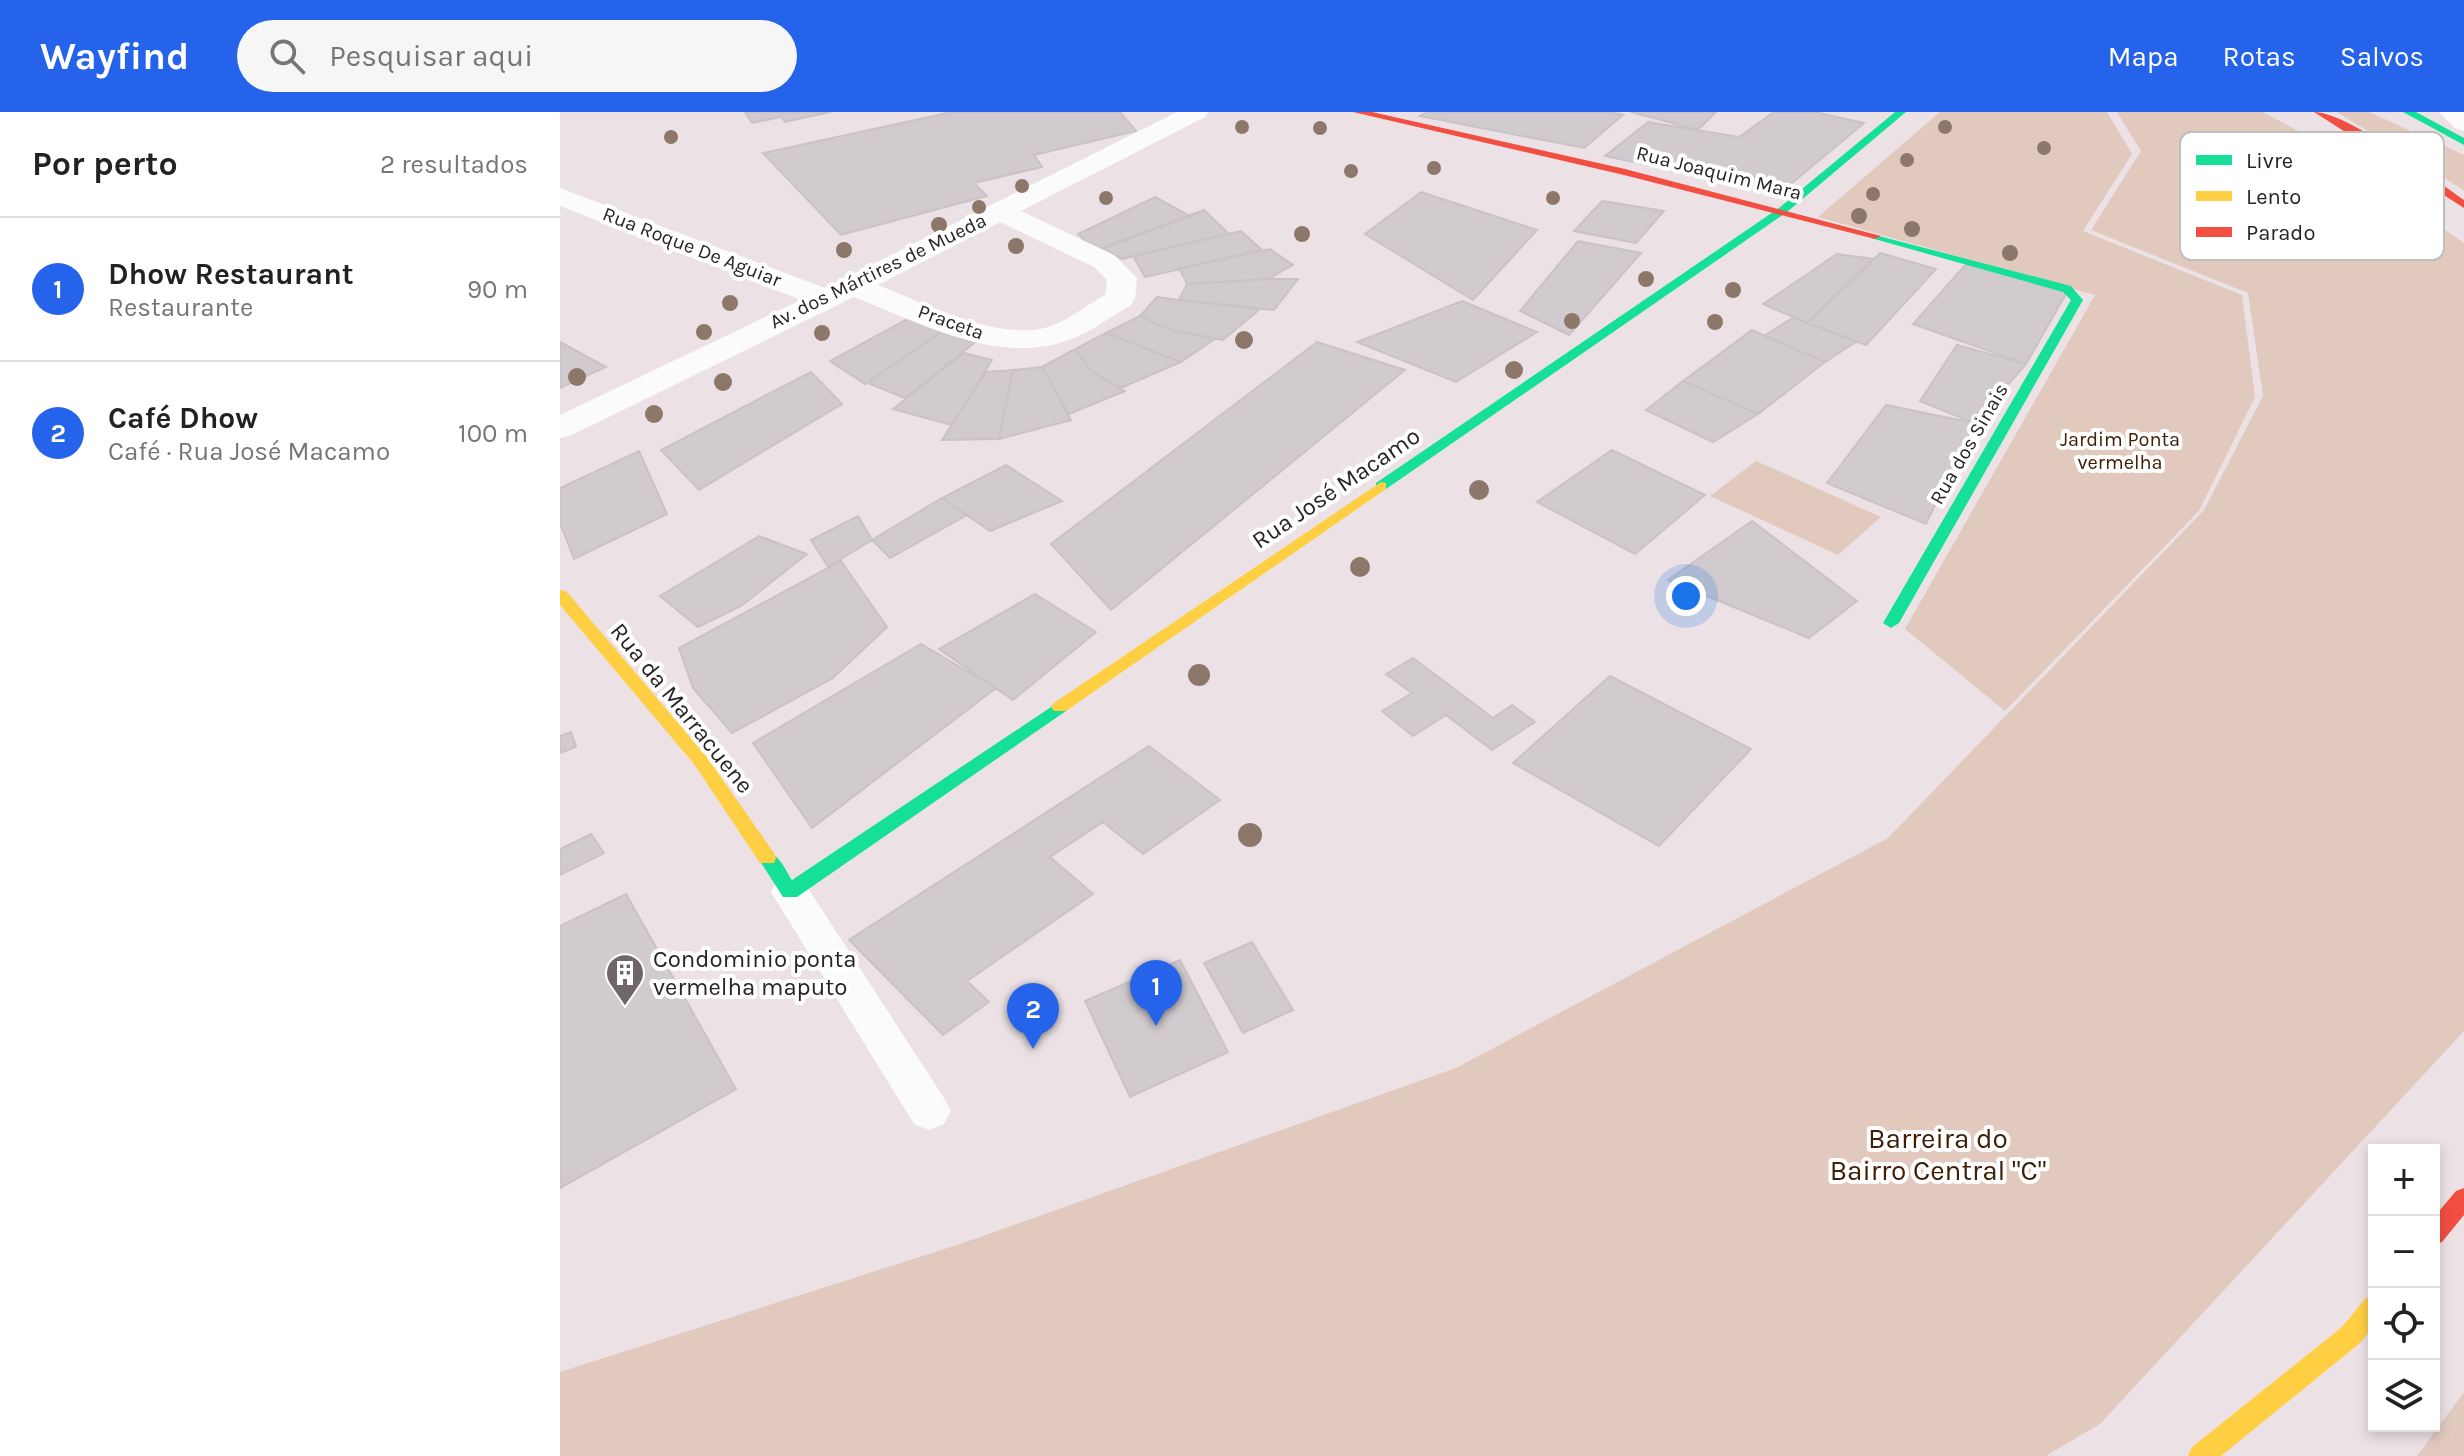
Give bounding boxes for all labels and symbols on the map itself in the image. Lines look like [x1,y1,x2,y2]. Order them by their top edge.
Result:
legend [2180,132,2444,260]
street label: Rua Joaquim Mara [1634,141,1804,205]
text: Livre [2246,148,2293,174]
text: Lento [2246,184,2301,210]
street label: Rua Roque De Aguiar [599,202,785,292]
street label: Av. dos Mártires de Mueda [766,209,990,333]
text: Parado [2246,220,2315,246]
street label: Praceta [915,299,987,345]
street label: Rua dos Sinais [1925,379,2013,509]
street label: Rua José Macamo [1247,422,1425,554]
park label: Jardim Ponta vermelha [2060,428,2180,474]
your location [1666,576,1706,616]
street label: Rua da Marracuene [605,617,759,799]
place label: Condominio ponta vermelha maputo [653,945,857,1001]
building icon: Condominio ponta vermelha maputo [604,952,646,1007]
pin: 1 [1130,960,1182,1026]
pin: 2 [1007,983,1059,1049]
park label: Barreira do Bairro Central "C" [1830,1122,2046,1187]

